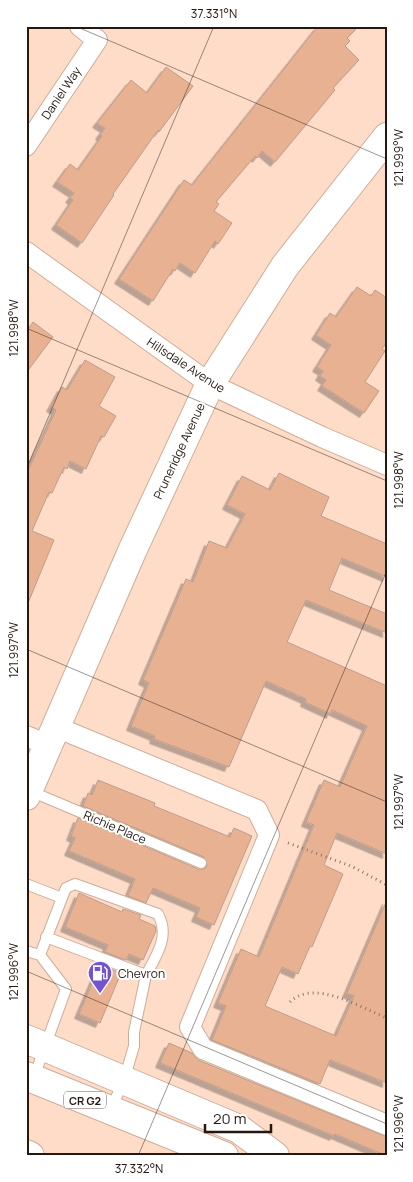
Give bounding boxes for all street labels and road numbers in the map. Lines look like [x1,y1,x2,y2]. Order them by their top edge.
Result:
street label: Daniel Way [37,63,85,123]
street label: Hillsdale Avenue [144,333,228,397]
street label: Pruneridge Avenue [149,400,209,502]
street label: Richie Place [81,806,149,848]
road number: CR G2 [64,1092,106,1108]

